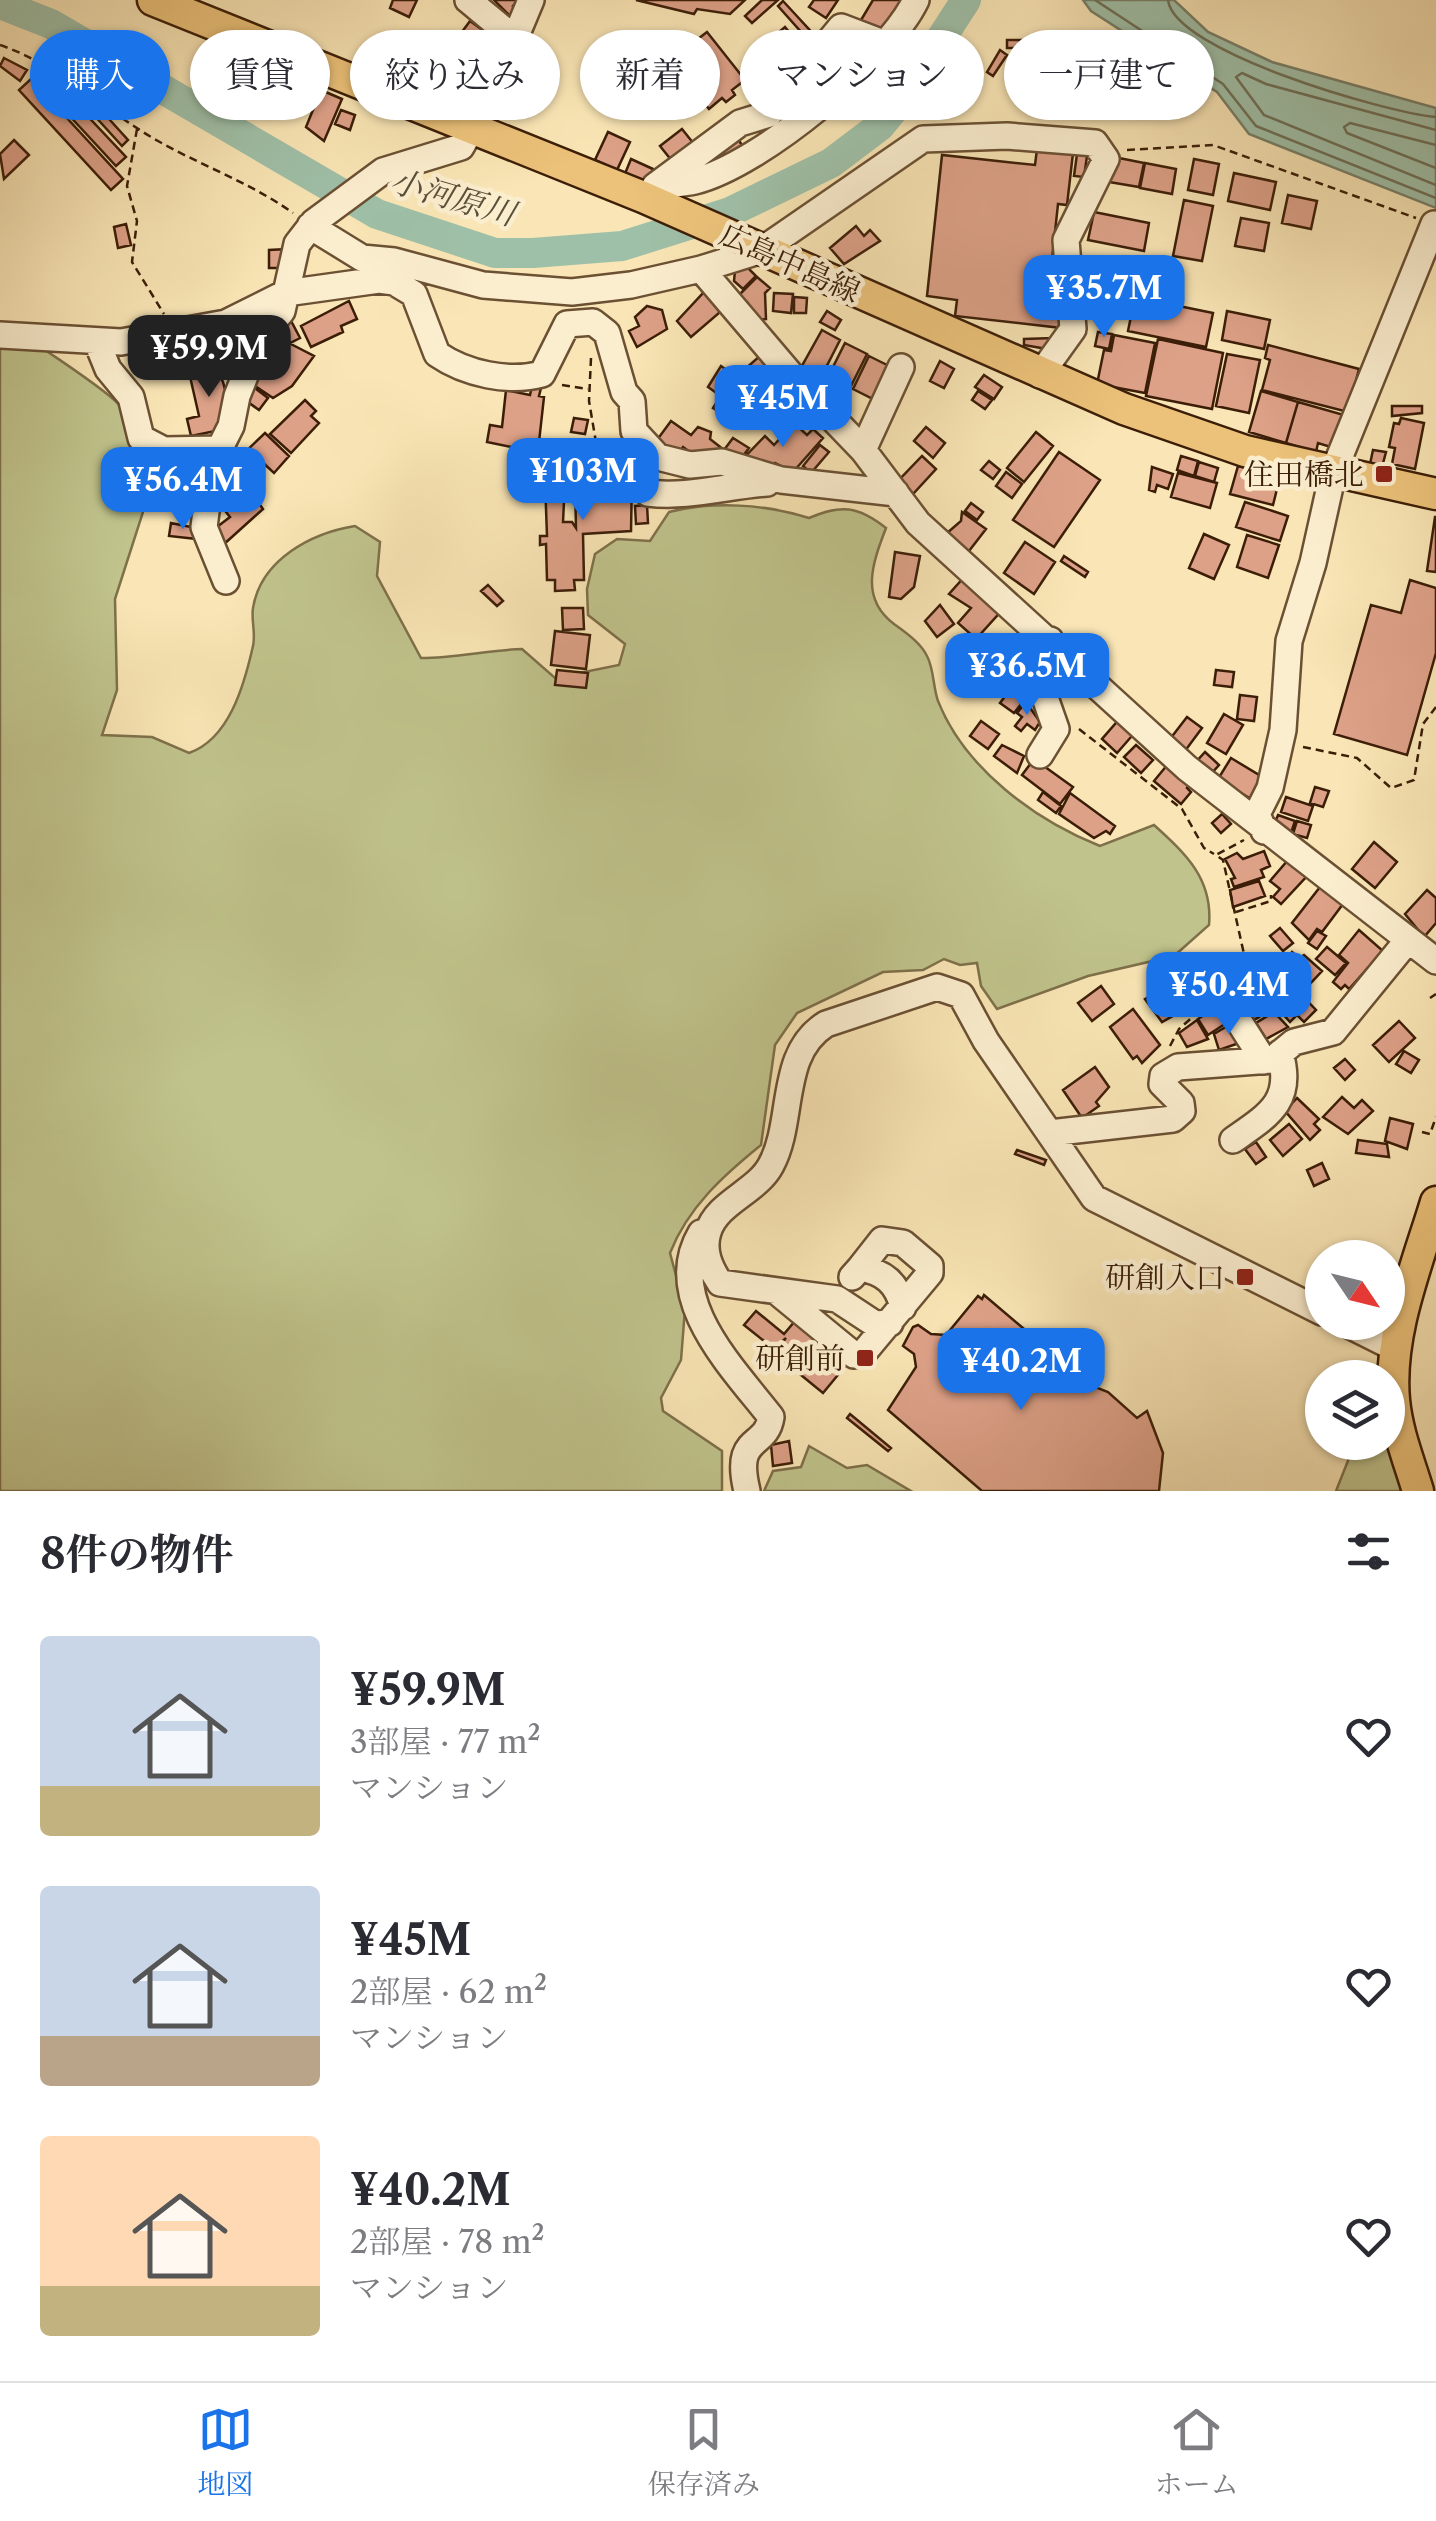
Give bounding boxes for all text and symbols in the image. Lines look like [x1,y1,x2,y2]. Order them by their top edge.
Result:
chip: 購入 [30,30,170,120]
chip: 賃貸 [190,30,330,120]
chip: 絞り込み [350,30,560,120]
chip: 新着 [580,30,720,120]
chip: マンション [740,30,984,120]
chip: 一戸建て [1004,30,1214,120]
water label: 小河原川 [386,161,523,234]
street label: 広島中島線 [714,216,866,310]
pin: ¥35.7M [1023,255,1185,340]
text: ¥35.7M [1046,268,1162,307]
pin: ¥59.9M [128,315,290,400]
text: ¥59.9M [150,328,268,367]
pin: ¥45M [724,365,842,450]
text: ¥45M [737,378,829,417]
pin: ¥103M [513,438,653,523]
pin: ¥56.4M [102,447,264,532]
text: ¥103M [529,451,637,490]
place label: 住田橋北 [1244,456,1364,493]
text: ¥56.4M [123,460,243,499]
marker: 住田橋北 [1373,463,1395,485]
pin: ¥36.5M [946,633,1108,718]
text: ¥36.5M [967,646,1087,685]
pin: ¥50.4M [1148,952,1310,1037]
text: ¥50.4M [1168,965,1290,1004]
north arrow [1305,1240,1405,1340]
map controls [1305,1240,1405,1460]
place label: 研創入口 [1105,1259,1225,1296]
marker: 研創入口 [1234,1266,1256,1288]
pin: ¥40.2M [940,1328,1102,1413]
place label: 研創前 [755,1340,845,1377]
text: ¥40.2M [960,1341,1082,1380]
marker: 研創前 [854,1347,876,1369]
button: layers [1305,1360,1405,1460]
icon: filters [1341,1524,1396,1579]
text: 8件の物件 [40,1528,234,1580]
text: ¥59.9M [350,1664,506,1716]
icon: home [120,1676,240,1796]
icon: heart [1341,1709,1396,1764]
text: 3部屋 · 77 m² [350,1722,541,1761]
text: マンション [350,1768,509,1807]
text: ¥45M [350,1914,471,1966]
icon: home [120,1926,240,2046]
icon: heart [1341,1959,1396,2014]
text: 2部屋 · 62 m² [350,1972,547,2011]
text: マンション [350,2018,509,2057]
text: ¥40.2M [350,2164,511,2216]
icon: home [120,2176,240,2296]
icon: heart [1341,2209,1396,2264]
text: 2部屋 · 78 m² [350,2222,545,2261]
text: マンション [350,2268,509,2307]
tab: 地図 [197,2402,253,2502]
tab: 保存済み [648,2402,760,2502]
tab: ホーム [1155,2402,1239,2502]

